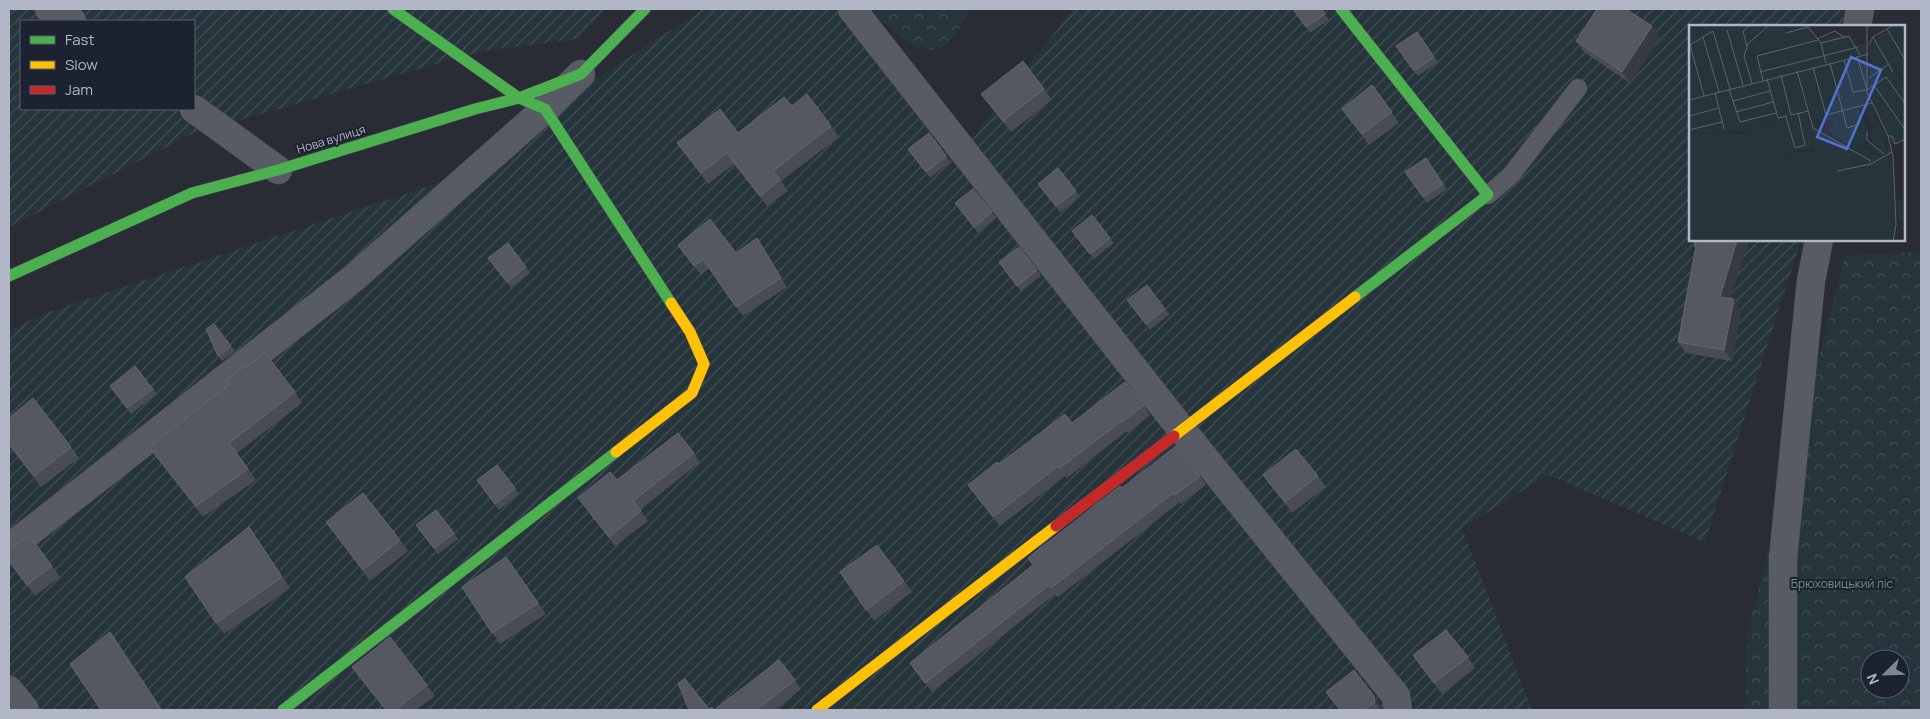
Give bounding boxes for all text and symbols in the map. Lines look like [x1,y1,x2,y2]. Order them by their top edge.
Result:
legend [20,20,195,110]
inset map [1689,25,1905,241]
text: Fast [65,29,94,50]
text: Slow [65,54,98,75]
text: Jam [65,79,93,100]
street label: Нова вулиця [295,120,367,158]
park label: Брюховицький ліс [1791,575,1894,592]
north arrow [1860,649,1910,699]
text: N [1862,671,1883,688]

